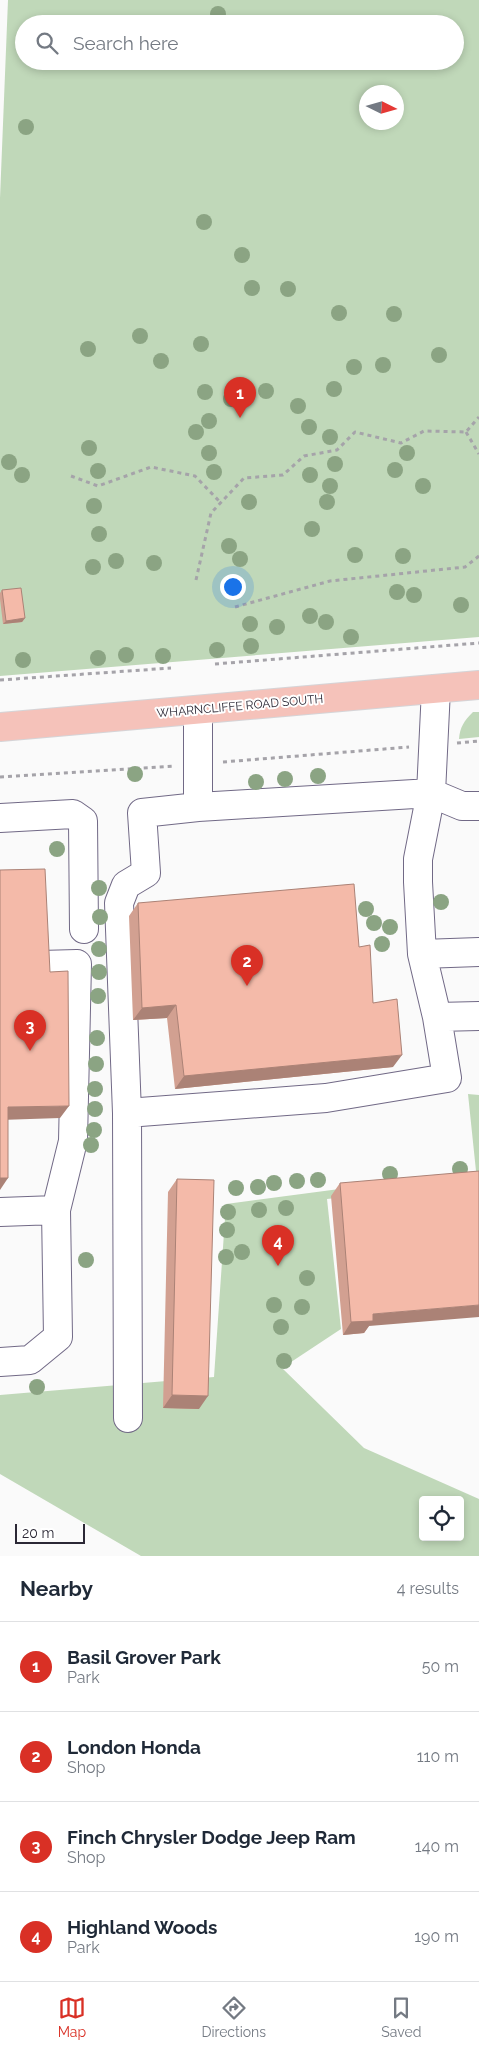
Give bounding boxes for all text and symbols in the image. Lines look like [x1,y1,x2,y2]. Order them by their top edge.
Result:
search box [15,15,464,70]
icon: search [33,29,61,57]
text: Search here [73,32,179,54]
north arrow [359,85,404,130]
pin: 1 [224,377,256,418]
your location [220,574,246,600]
street label: WHARNCLIFFE ROAD SOUTH [156,692,324,720]
pin: 2 [231,945,263,986]
pin: 3 [14,1010,46,1051]
pin: 4 [262,1225,294,1266]
map controls [419,1496,464,1541]
button: locate [419,1496,464,1541]
scale bar [15,1521,85,1544]
text: 20 m [22,1525,54,1541]
text: Nearby [20,1576,93,1601]
text: 4 results [397,1579,459,1598]
text: Basil Grover Park [67,1646,221,1668]
text: 1 [32,1657,40,1676]
text: 50 m [422,1657,459,1676]
text: Park [67,1668,100,1687]
text: London Honda [67,1736,201,1758]
text: 2 [31,1747,41,1766]
text: 110 m [417,1747,459,1766]
text: Shop [67,1758,105,1777]
text: Finch Chrysler Dodge Jeep Ram [67,1826,356,1848]
text: 3 [32,1837,40,1856]
text: 140 m [415,1837,459,1856]
text: Shop [67,1848,105,1867]
text: Highland Woods [67,1916,217,1938]
text: 4 [31,1927,41,1946]
text: 190 m [414,1927,459,1946]
text: Park [67,1938,100,1957]
tab: Map [58,1994,86,2040]
tab: Directions [201,1994,266,2040]
tab: Saved [381,1994,421,2040]

